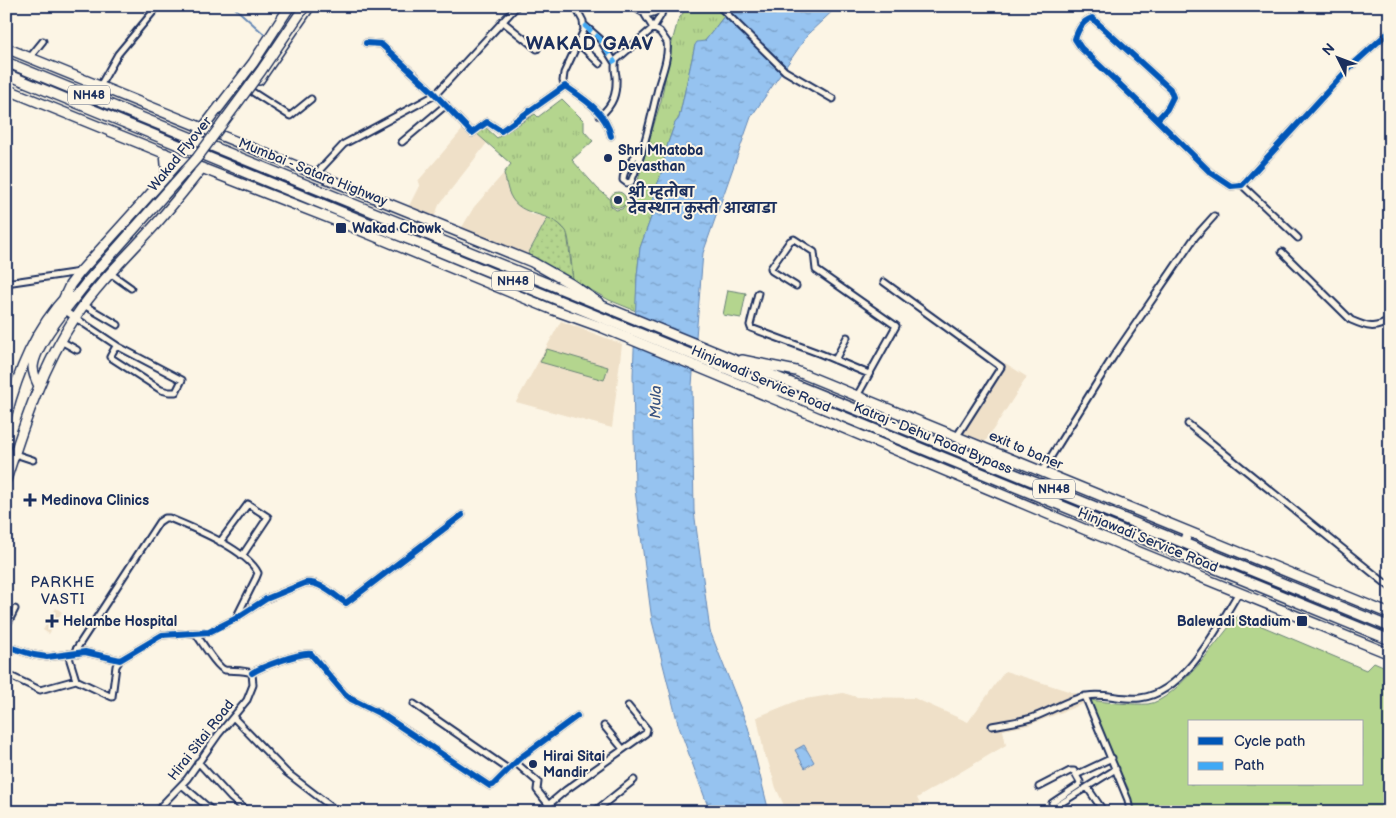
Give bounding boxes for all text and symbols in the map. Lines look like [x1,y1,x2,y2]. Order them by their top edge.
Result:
north arrow [1314,32,1364,82]
district label: WAKAD GAAV [526,33,654,56]
text: N [1319,40,1339,59]
road number: NH48 [68,86,110,104]
street label: Wakad Flyover [145,112,216,195]
street label: Mumbai - Satara Highway [236,134,391,210]
place label: Shri Mhatoba Devasthan [618,142,703,175]
marker: Shri Mhatoba Devasthan [602,152,614,164]
place label: श्री म्हतोबा देवस्थान कुस्ती आखाडा [626,181,778,219]
marker: श्री म्हतोबा देवस्थान कुस्ती आखाडा [612,194,624,206]
place label: Wakad Chowk [352,220,442,237]
marker: Wakad Chowk [334,221,348,235]
road number: NH48 [492,272,534,290]
street label: Hinjawadi Service Road [689,342,833,416]
water label: Mula [646,385,666,419]
street label: Katraj - Dehu Road Bypass [851,398,1015,478]
street label: exit to baner [986,427,1066,474]
road number: NH48 [1033,479,1075,498]
place label: Medinova Clinics [41,492,149,509]
marker: Medinova Clinics [23,493,37,507]
street label: Hinjawadi Service Road [1075,504,1221,576]
district label: PARKHE VASTI [31,573,95,609]
place label: Helambe Hospital [63,613,177,630]
place label: Balewadi Stadium [1177,613,1291,630]
marker: Helambe Hospital [45,614,59,628]
marker: Balewadi Stadium [1295,614,1309,628]
street label: Hirai Sitai Road [164,696,238,784]
legend [1188,720,1364,786]
text: Cycle path [1234,732,1305,751]
place label: Hirai Sitai Mandir [543,748,605,781]
text: Path [1234,756,1264,775]
marker: Hirai Sitai Mandir [527,758,539,770]

